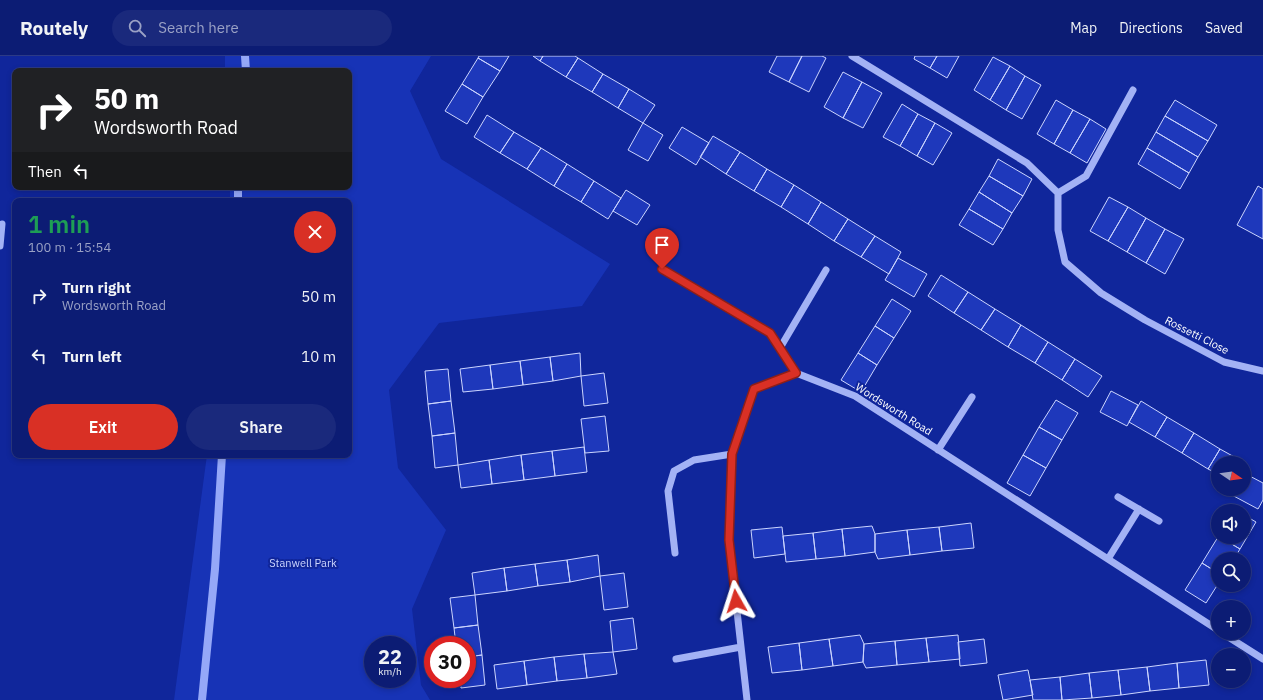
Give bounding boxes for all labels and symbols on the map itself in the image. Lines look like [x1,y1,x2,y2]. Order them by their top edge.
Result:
pin [645,228,679,269]
street label: Rossetti Close [1163,313,1231,357]
street label: Wordsworth Road [853,380,935,438]
north arrow [1211,456,1251,496]
park label: Stanwell Park [269,556,337,570]
position arrow [715,580,757,622]
speed limit sign: 30 [424,636,476,688]

